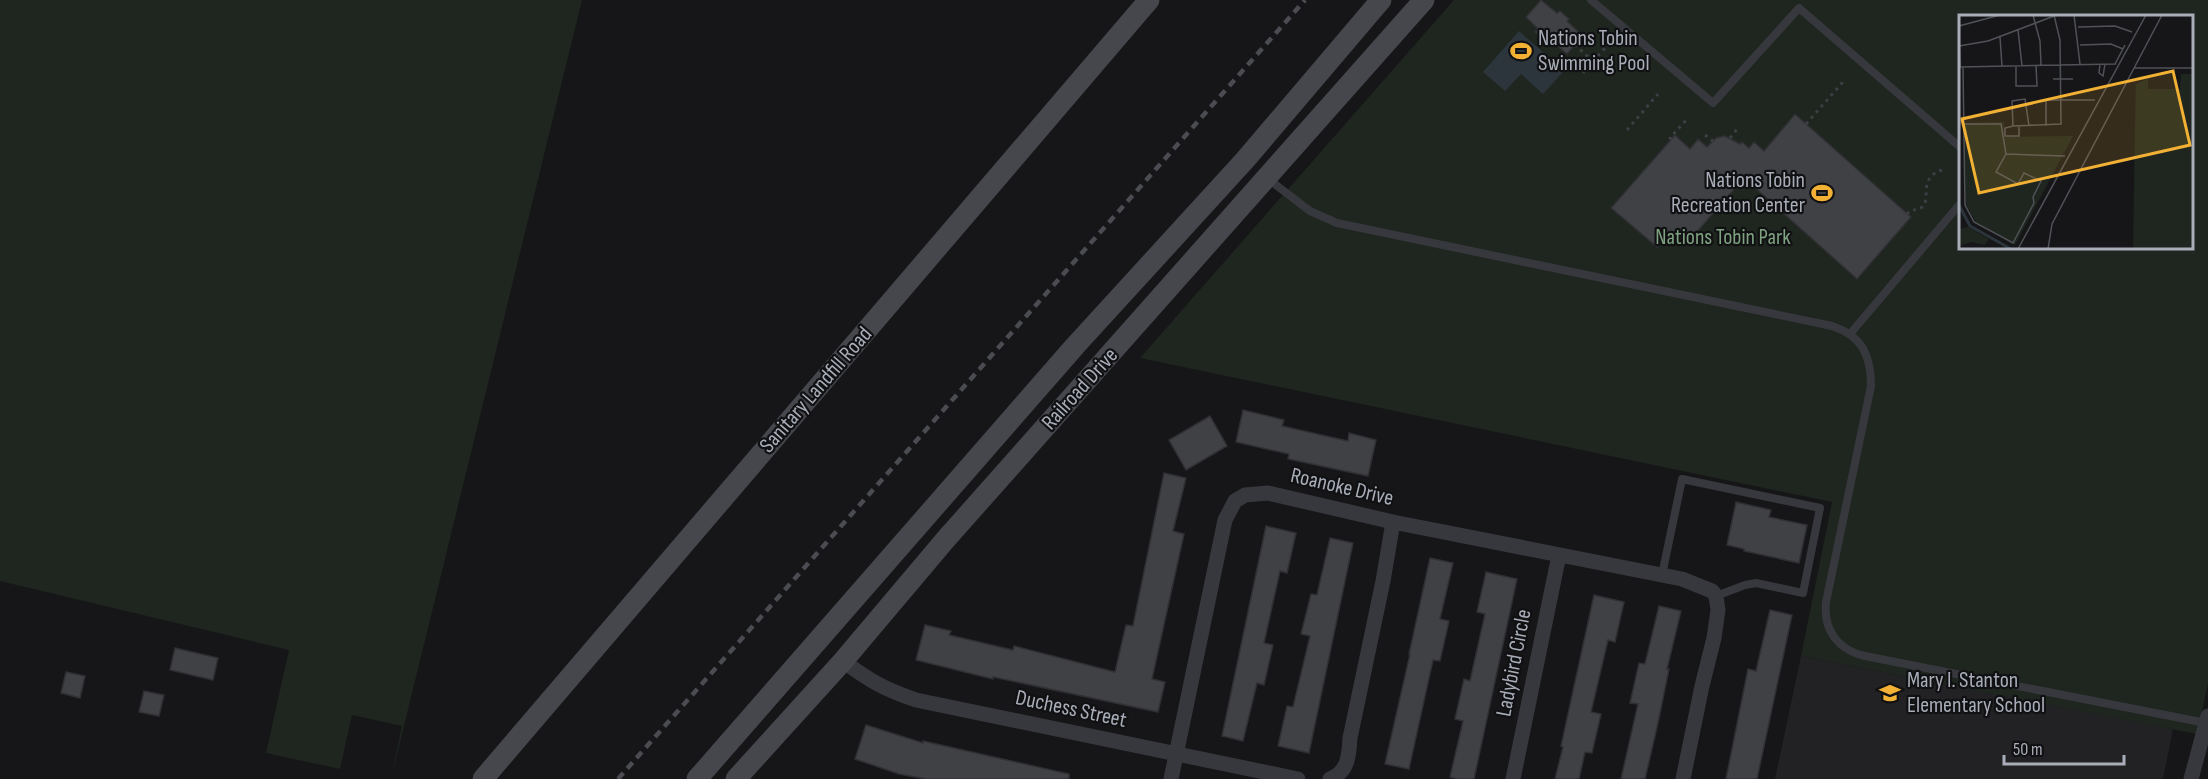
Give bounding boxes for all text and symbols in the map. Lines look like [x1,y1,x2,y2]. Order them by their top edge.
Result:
inset map [1959,15,2193,249]
place label: Nations Tobin Swimming Pool [1538,25,1650,77]
sports icon: Nations Tobin Swimming Pool [1509,39,1533,63]
place label: Nations Tobin Recreation Center [1671,167,1805,219]
sports icon: Nations Tobin Recreation Center [1810,181,1834,205]
park label: Nations Tobin Park [1655,224,1791,251]
street label: Sanitary Landfill Road [754,321,878,459]
street label: Railroad Drive [1036,342,1124,436]
street label: Roanoke Drive [1288,462,1396,512]
street label: Ladybird Circle [1490,607,1538,719]
place label: Mary I. Stanton Elementary School [1907,667,2045,719]
school or university icon: Mary I. Stanton Elementary School [1878,681,1902,705]
street label: Duchess Street [1013,684,1129,734]
scale bar [2004,728,2124,766]
text: 50 m [2013,739,2043,760]

